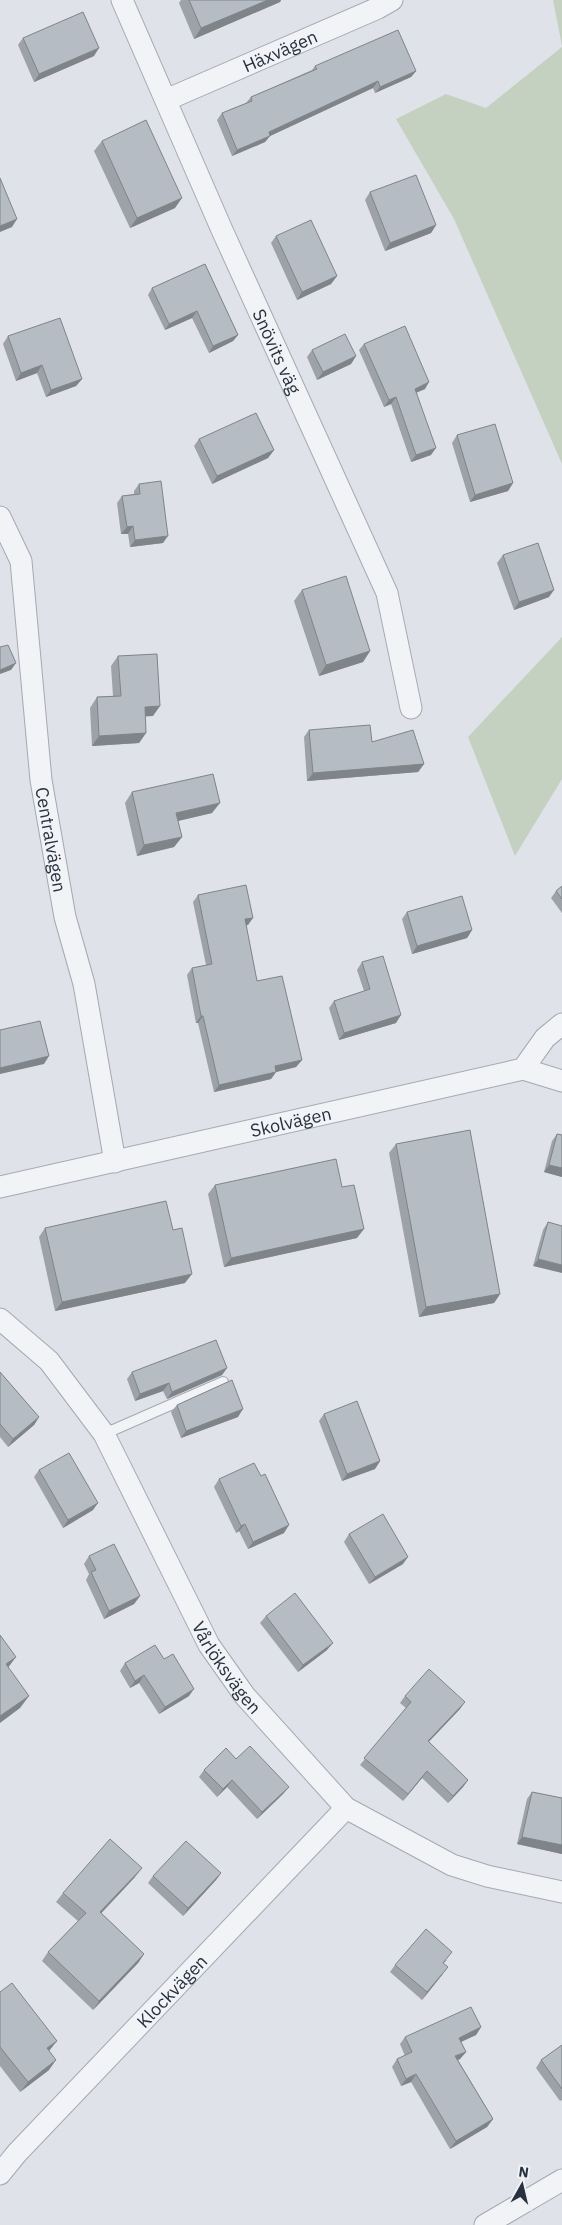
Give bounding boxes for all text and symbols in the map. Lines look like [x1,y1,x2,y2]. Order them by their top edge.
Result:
street label: Häxvägen [239,24,321,77]
street label: Snövits väg [248,305,307,398]
street label: Centralvägen [31,785,72,894]
street label: Skolvägen [248,1101,333,1142]
street label: Vårlöksvägen [187,1617,267,1718]
street label: Klockvägen [131,1949,212,2032]
north arrow [497,2160,547,2210]
text: N [518,2163,530,2182]

